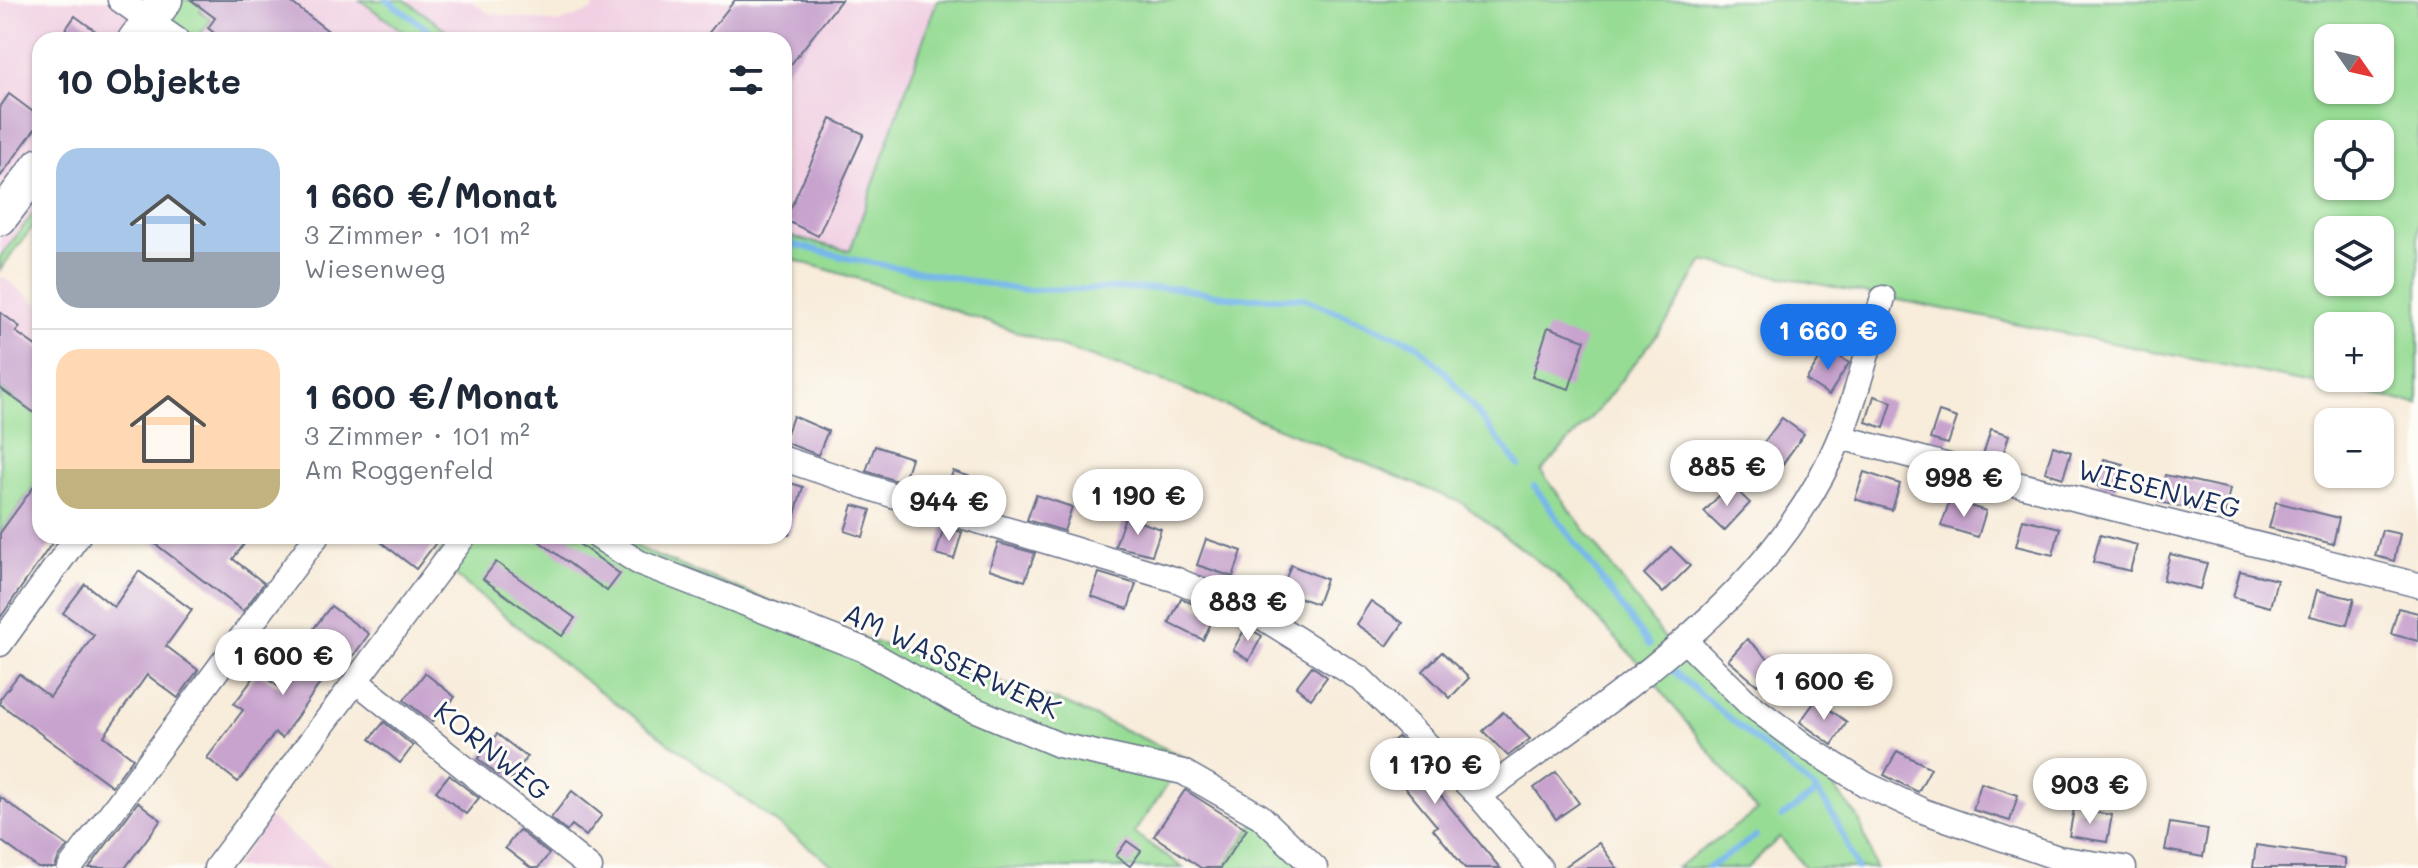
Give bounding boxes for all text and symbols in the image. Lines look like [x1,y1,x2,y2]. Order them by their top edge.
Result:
north arrow [2314,24,2394,104]
map controls [2314,24,2394,488]
text: 10 Objekte [56,58,241,103]
icon: filters [724,58,768,102]
button: locate [2314,120,2394,200]
text: 1 660 €/Monat [304,172,558,217]
icon: home [120,180,216,276]
button: layers [2314,216,2394,296]
text: 3 Zimmer · 101 m² [304,217,530,251]
text: Wiesenweg [304,251,445,285]
pin: 1 660 € [1754,304,1902,372]
button: + [2314,312,2394,392]
text: 1 660 € [1778,313,1878,347]
text: 1 600 €/Monat [304,373,559,418]
icon: home [120,381,216,477]
button: − [2314,408,2394,488]
text: 3 Zimmer · 101 m² [304,418,530,452]
pin: 885 € [1671,440,1783,508]
text: 885 € [1688,449,1766,483]
street label: WIESENWEG [2074,450,2244,526]
pin: 998 € [1908,451,2020,519]
text: Am Roggenfeld [304,452,493,486]
text: 998 € [1925,460,2003,494]
pin: 1 190 € [1064,469,1212,537]
pin: 944 € [893,475,1005,543]
text: 1 190 € [1090,478,1186,512]
text: 944 € [909,484,989,518]
pin: 883 € [1192,575,1304,643]
text: 883 € [1209,584,1287,618]
street label: AM WASSERWERK [838,594,1067,726]
pin: 1 600 € [209,629,357,697]
text: 1 600 € [233,638,333,672]
pin: 1 600 € [1750,654,1898,722]
text: 1 600 € [1774,663,1874,697]
street label: KORNWEG [427,692,558,808]
pin: 1 170 € [1361,738,1509,806]
text: 1 170 € [1388,747,1482,781]
pin: 903 € [2034,758,2146,826]
text: 903 € [2051,767,2129,801]

